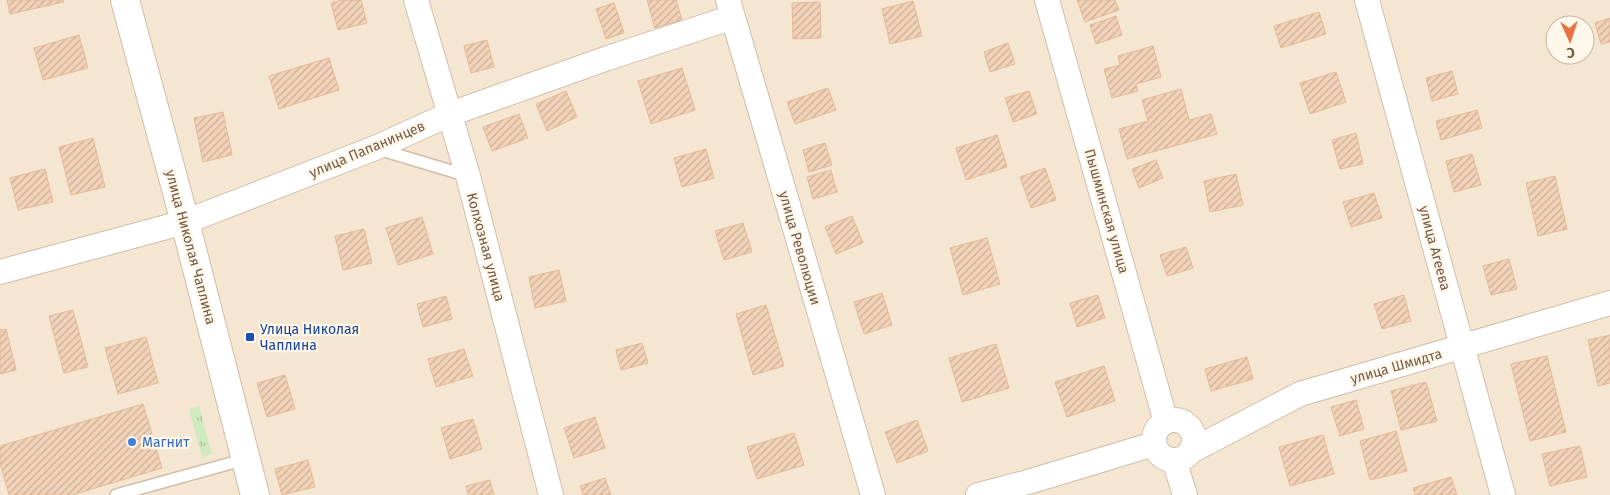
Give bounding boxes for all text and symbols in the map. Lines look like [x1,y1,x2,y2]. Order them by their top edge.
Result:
north arrow [1545,15,1595,65]
text: С [1566,44,1575,61]
street label: улица Папанинцев [307,117,428,182]
street label: Пышминская улица [1081,147,1132,275]
street label: улица Николая Чаплина [162,168,219,326]
street label: улица Революции [775,189,824,307]
street label: Колхозная улица [463,191,508,303]
street label: улица Агеева [1415,204,1454,292]
place label: Улица Николая Чаплина [260,321,359,354]
marker: Улица Николая Чаплина [244,331,256,343]
street label: улица Шмидта [1348,345,1444,388]
place label: Магнит [142,434,190,451]
marker: Магнит [126,436,138,448]

